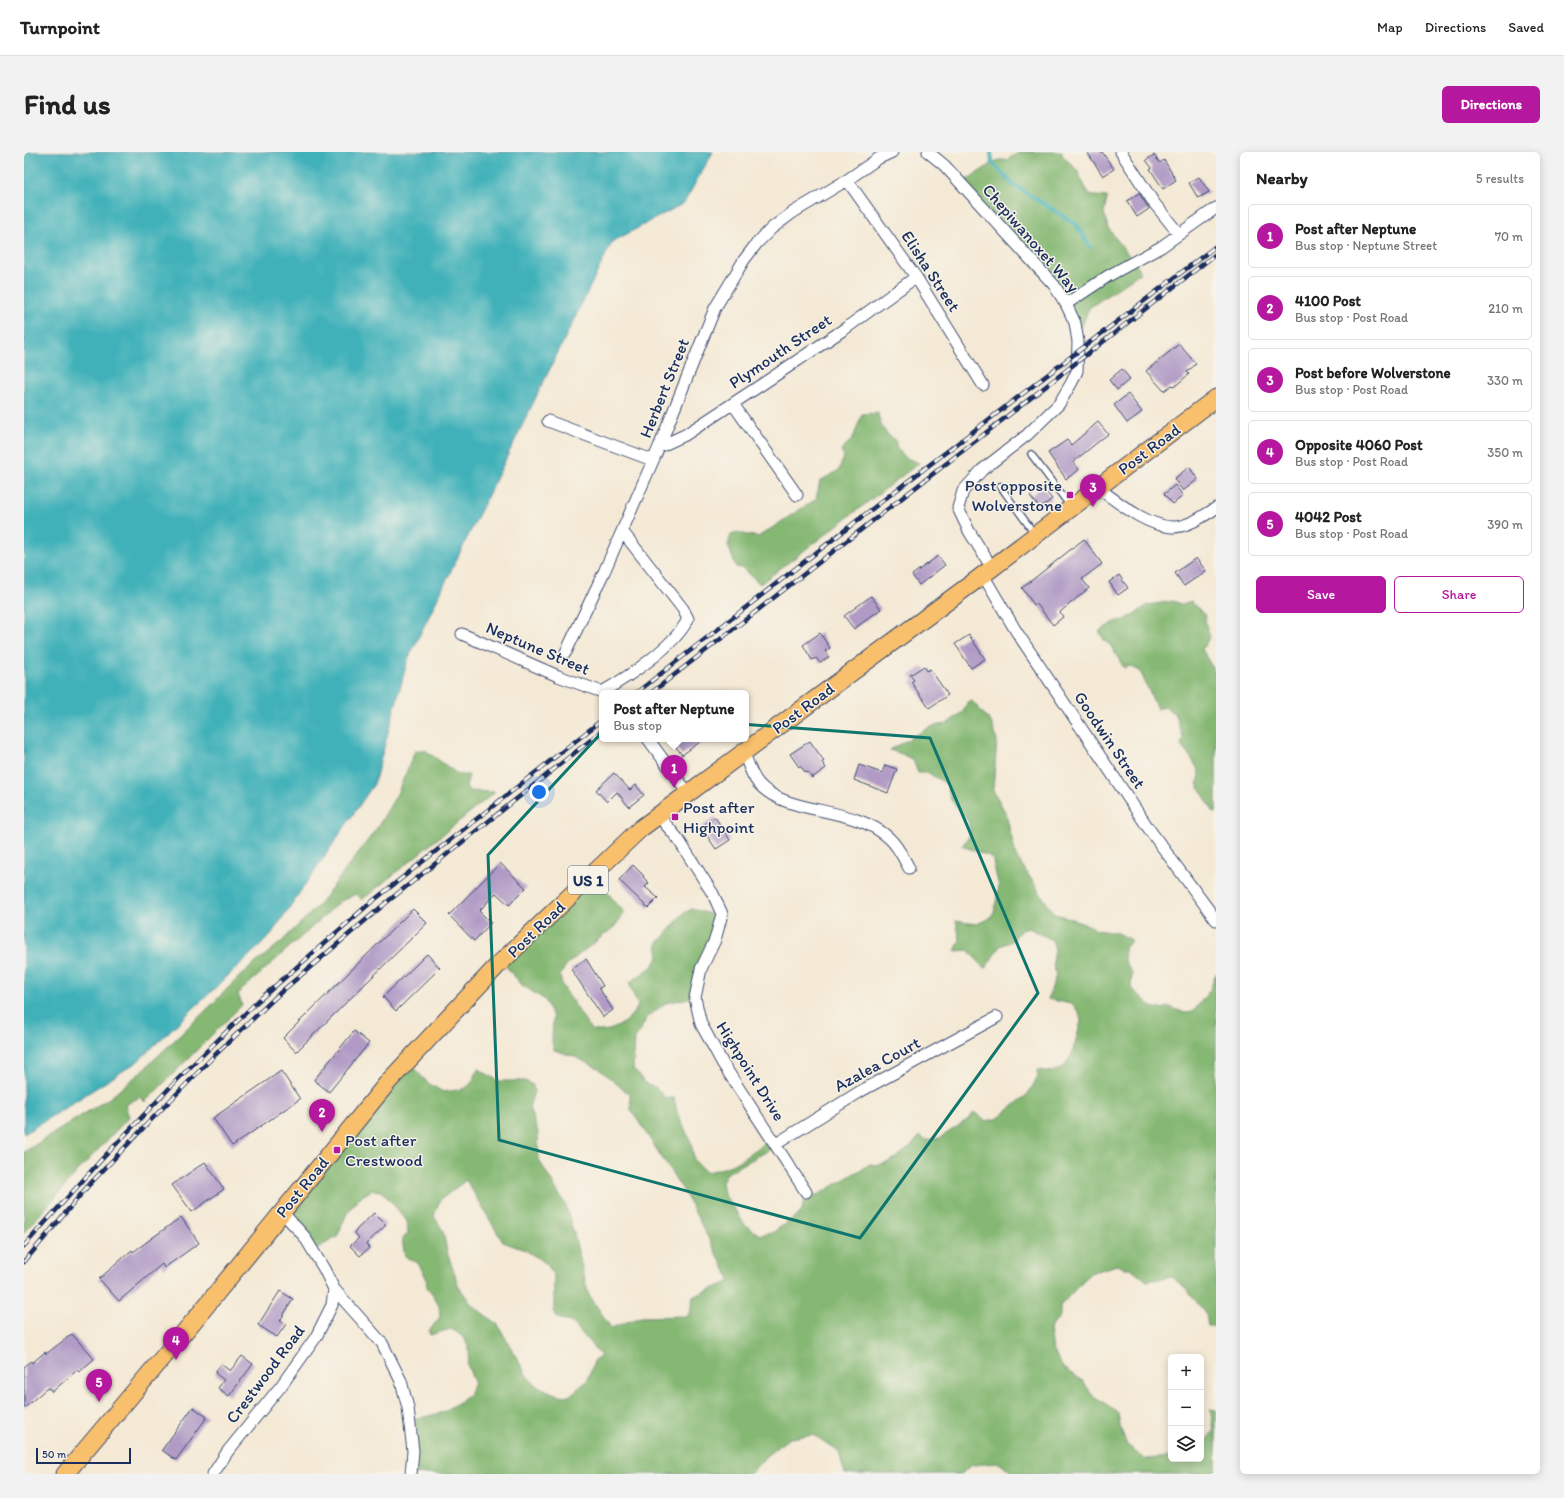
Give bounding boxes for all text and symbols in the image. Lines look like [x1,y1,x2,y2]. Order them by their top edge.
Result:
text: Turnpoint [20,16,100,39]
text: Map [1377,19,1403,36]
text: Directions [1425,19,1486,36]
text: Saved [1508,19,1544,36]
button: Directions [1442,86,1540,123]
text: Find us [24,87,111,121]
text: Nearby [1256,168,1308,188]
text: 5 results [1476,171,1524,186]
street label: Chepiwanoxet Way [978,180,1084,296]
text: Post after Neptune [1295,220,1416,238]
street label: Elisha Street [897,227,965,315]
text: 1 [1267,229,1273,244]
text: 70 m [1495,229,1523,244]
text: Bus stop · Neptune Street [1295,238,1437,253]
text: 4100 Post [1295,292,1361,310]
text: 2 [1267,301,1273,316]
text: 210 m [1488,301,1523,316]
street label: Plymouth Street [725,309,835,393]
text: Bus stop · Post Road [1295,310,1408,325]
street label: Herbert Street [635,335,693,441]
text: Post before Wolverstone [1295,364,1451,382]
text: 3 [1266,373,1274,388]
text: 330 m [1487,373,1523,388]
text: Bus stop · Post Road [1295,382,1408,397]
street label: Post Road [1114,419,1185,479]
text: Opposite 4060 Post [1295,436,1423,454]
text: 4 [1266,445,1274,460]
text: 350 m [1487,445,1523,460]
text: Bus stop · Post Road [1295,454,1408,469]
pin: 3 [1080,474,1106,507]
place label: Post opposite Wolverstone [965,475,1062,515]
marker: Post opposite Wolverstone [1065,490,1075,500]
text: 4042 Post [1295,508,1362,526]
text: 5 [1267,517,1273,532]
text: 390 m [1487,517,1523,532]
text: Bus stop · Post Road [1295,526,1408,541]
button: Save [1256,576,1386,613]
button: Share [1394,576,1524,613]
street label: Neptune Street [483,617,593,679]
street label: Post Road [768,678,839,738]
street label: Goodwin Street [1070,688,1150,792]
popup [599,690,749,742]
text: Post after Neptune [613,700,735,718]
text: Bus stop [613,718,662,733]
pin: 1 [661,755,687,788]
your location [529,782,549,802]
place label: Post after Highpoint [683,797,755,837]
marker: Post after Highpoint [670,812,680,822]
road number: US 1 [568,866,608,894]
street label: Post Road [503,896,570,962]
street label: Highpoint Drive [712,1018,790,1124]
street label: Azalea Court [831,1032,924,1096]
pin: 2 [309,1099,335,1132]
place label: Post after Crestwood [345,1130,423,1170]
marker: Post after Crestwood [332,1145,342,1155]
street label: Post Road [271,1152,333,1222]
street label: Crestwood Road [222,1320,309,1427]
pin: 4 [163,1327,189,1360]
map controls [1168,1354,1204,1462]
button: + [1168,1354,1204,1390]
pin: 5 [86,1369,112,1402]
button: − [1168,1390,1204,1426]
button: layers [1168,1426,1204,1462]
scale bar [36,1446,131,1465]
text: 50 m [42,1448,66,1461]

